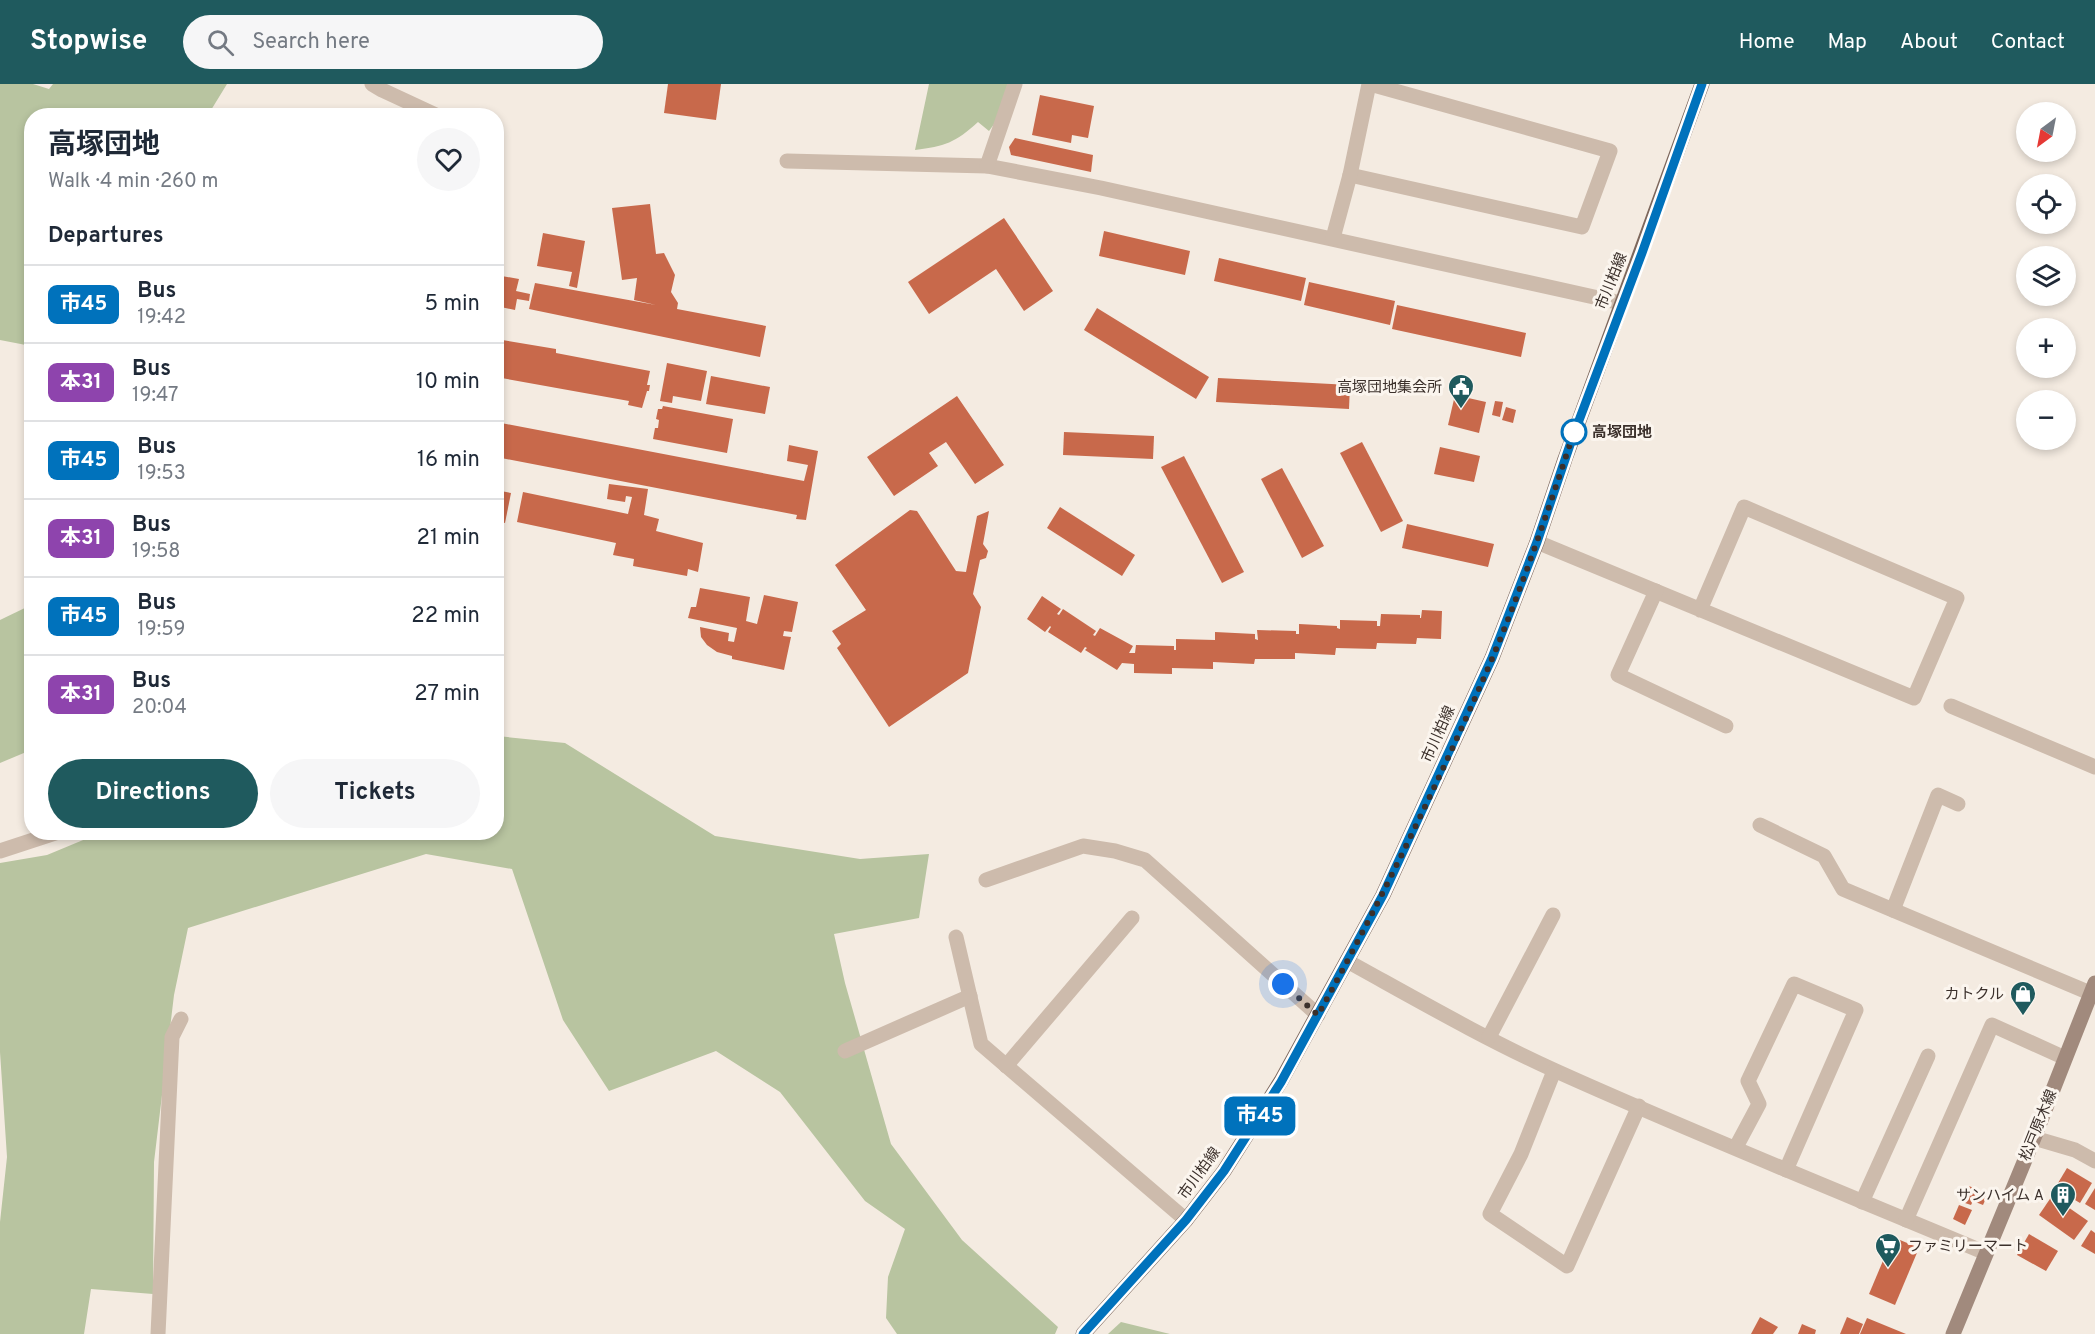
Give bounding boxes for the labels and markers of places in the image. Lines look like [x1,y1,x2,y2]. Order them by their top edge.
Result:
public building icon: 高塚団地集会所 [1446,372,1476,410]
place label: 高塚団地集会所 [1337,379,1442,398]
marker: 高塚団地 [1561,419,1587,445]
place label: 高塚団地 [1592,424,1652,443]
shop icon: カトクル [2008,979,2038,1017]
place label: カトクル [1944,986,2004,1005]
building icon: サンハイム A [2048,1180,2078,1218]
place label: サンハイム A [1956,1187,2044,1206]
supermarket icon: ファミリーマート [1873,1231,1903,1269]
place label: ファミリーマート [1908,1238,2028,1257]

